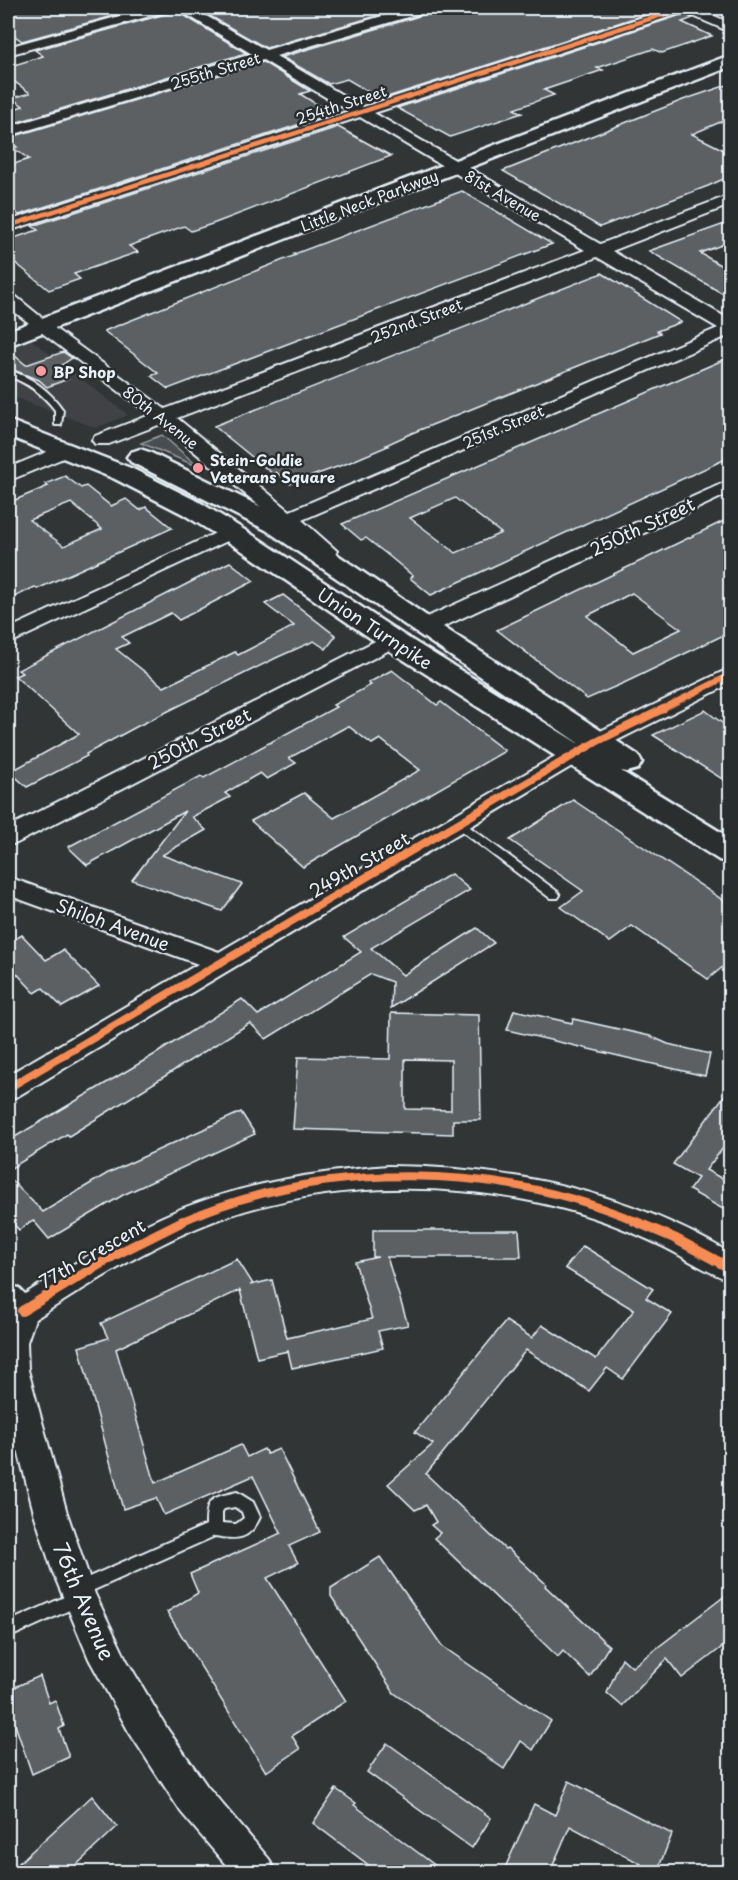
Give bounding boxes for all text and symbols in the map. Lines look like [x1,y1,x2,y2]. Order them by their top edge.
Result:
street label: 255th Street [167,45,263,95]
street label: 254th Street [293,79,389,129]
street label: Little Neck Parkway [297,163,441,237]
street label: 81st Avenue [460,164,546,226]
street label: 252nd Street [366,292,466,348]
place label: BP Shop [53,360,116,383]
marker: BP Shop [34,364,48,378]
street label: 80th Avenue [118,380,204,454]
street label: 251st Street [459,399,547,453]
place label: Stein-Goldie Veterans Square [210,448,335,488]
marker: Stein-Goldie Veterans Square [191,461,205,475]
street label: 250th Street [585,490,699,562]
street label: Union Turnpike [312,580,438,676]
street label: 250th Street [143,700,255,776]
street label: 249th Street [304,824,414,904]
street label: Shiloh Avenue [52,891,174,957]
street label: 77th Crescent [34,1212,150,1294]
street label: 76th Avenue [46,1537,124,1665]

